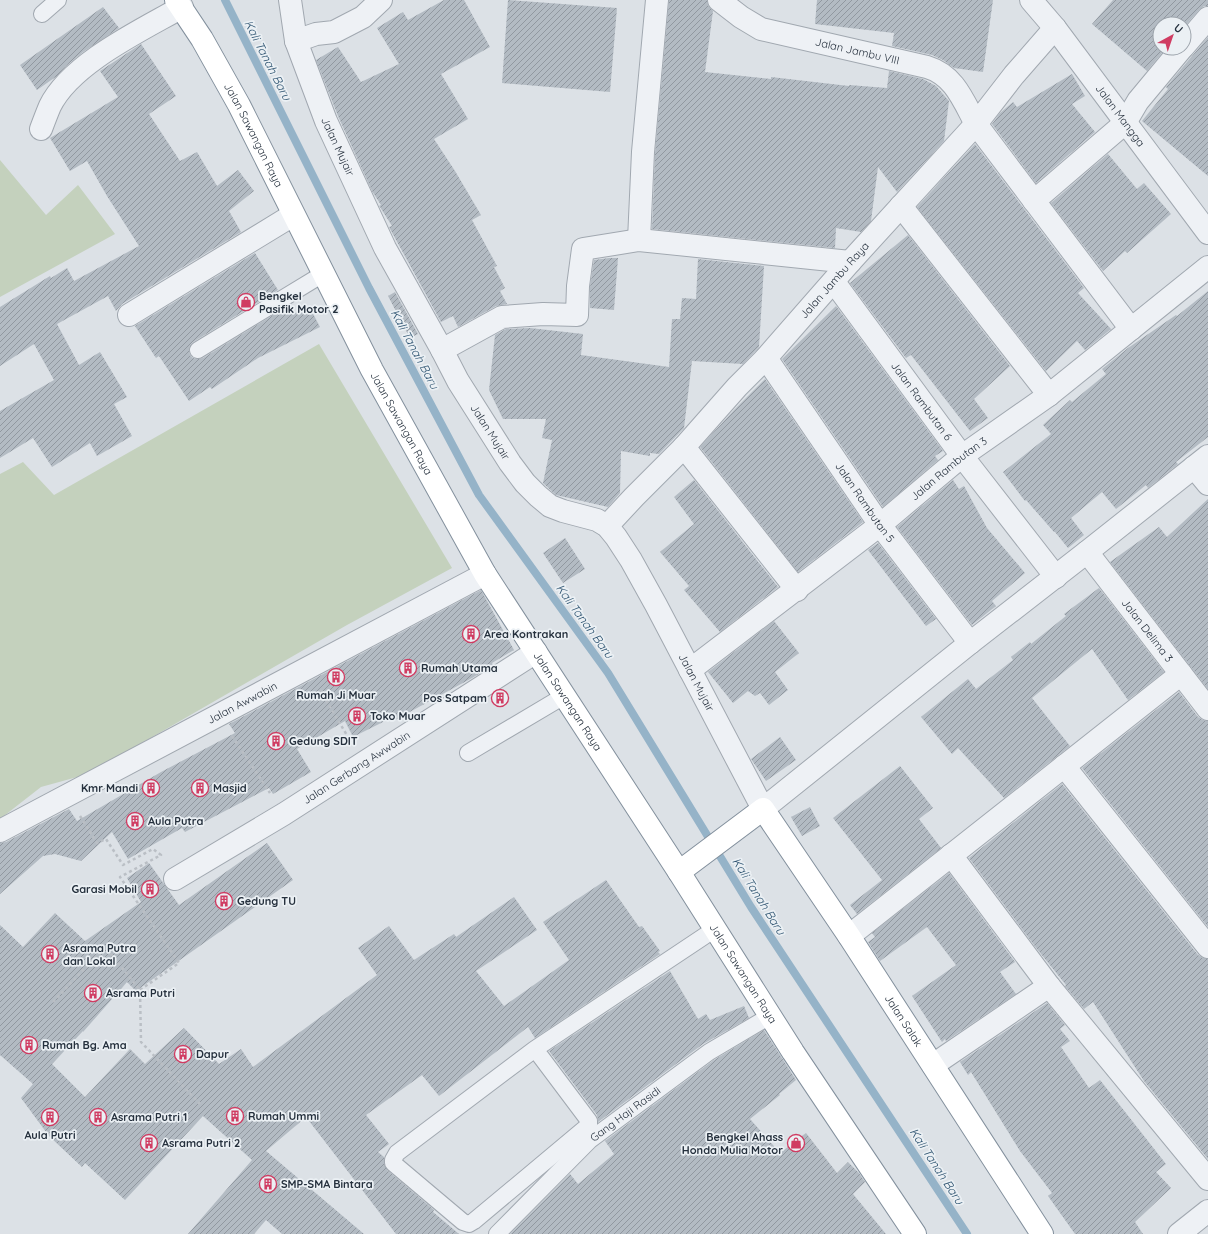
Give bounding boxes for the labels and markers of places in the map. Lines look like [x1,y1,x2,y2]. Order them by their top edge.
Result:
place label: Bengkel Pasifik Motor 2 [259,289,338,316]
shop icon: Bengkel Pasifik Motor 2 [236,292,256,312]
building icon: Area Kontrakan [461,624,481,644]
place label: Area Kontrakan [484,627,568,641]
building icon: Rumah Utama [398,658,418,678]
place label: Rumah Utama [421,661,498,675]
building icon: Rumah Ji Muar [326,667,346,687]
place label: Rumah Ji Muar [296,688,376,702]
building icon: Pos Satpam [490,688,510,708]
place label: Pos Satpam [423,691,487,705]
building icon: Toko Muar [347,706,367,726]
place label: Toko Muar [370,709,426,723]
building icon: Gedung SDIT [266,731,286,751]
place label: Gedung SDIT [289,734,358,748]
building icon: Kmr Mandi [141,778,161,798]
building icon: Masjid [190,778,210,798]
place label: Kmr Mandi [81,781,138,795]
place label: Masjid [213,781,247,795]
building icon: Aula Putra [125,811,145,831]
place label: Aula Putra [148,814,204,828]
building icon: Garasi Mobil [140,879,160,899]
place label: Garasi Mobil [71,882,137,896]
building icon: Gedung TU [214,891,234,911]
place label: Gedung TU [237,894,296,908]
place label: Asrama Putra dan Lokal [63,941,136,968]
building icon: Asrama Putra dan Lokal [40,944,60,964]
building icon: Asrama Putri [83,983,103,1003]
place label: Asrama Putri [106,986,175,1000]
building icon: Rumah Bg. Ama [19,1035,39,1055]
place label: Rumah Bg. Ama [42,1038,127,1052]
building icon: Dapur [173,1044,193,1064]
place label: Dapur [196,1047,229,1061]
building icon: Rumah Ummi [225,1106,245,1126]
building icon: Aula Putri [40,1107,60,1127]
building icon: Asrama Putri 1 [88,1107,108,1127]
place label: Rumah Ummi [248,1109,319,1123]
place label: Asrama Putri 1 [111,1110,187,1124]
place label: Aula Putri [24,1128,76,1142]
place label: Bengkel Ahass Honda Mulia Motor [682,1130,783,1157]
building icon: Asrama Putri 2 [139,1133,159,1153]
shop icon: Bengkel Ahass Honda Mulia Motor [786,1133,806,1153]
place label: Asrama Putri 2 [162,1136,240,1150]
building icon: SMP-SMA Bintara [258,1174,278,1194]
place label: SMP-SMA Bintara [281,1177,373,1191]

